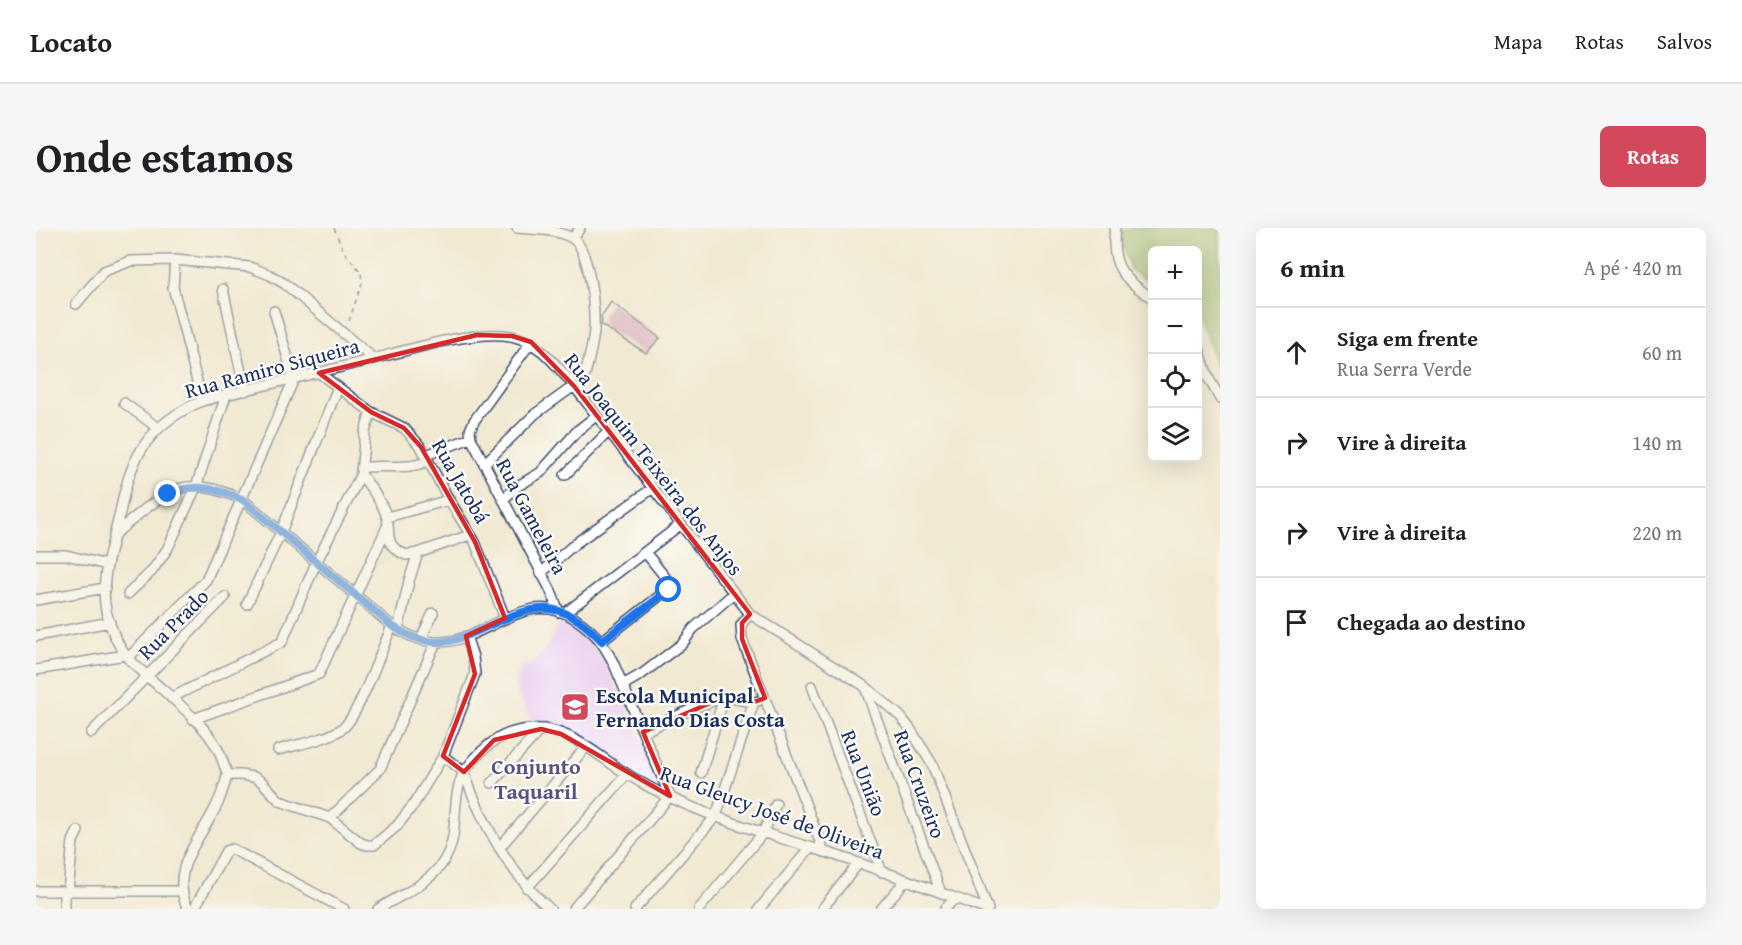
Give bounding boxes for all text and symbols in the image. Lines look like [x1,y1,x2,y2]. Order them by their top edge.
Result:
text: Locato [30,21,112,62]
text: Mapa [1494,26,1542,57]
text: Rotas [1575,26,1624,57]
text: Salvos [1657,26,1712,57]
text: Onde estamos [36,126,294,187]
button: Rotas [1600,126,1706,187]
map controls [1148,246,1202,462]
button: + [1148,246,1202,300]
text: 6 min [1280,248,1345,287]
text: A pé · 420 m [1584,253,1682,282]
button: − [1148,300,1202,354]
text: Siga em frente [1337,322,1478,354]
street label: Rua Ramiro Siqueira [181,330,363,406]
icon: ahead [1280,336,1313,369]
text: 60 m [1642,338,1682,367]
street label: Rua Joaquim Teixeira dos Anjos [557,346,751,582]
button: locate [1148,354,1202,408]
text: Rua Serra Verde [1337,354,1472,383]
button: layers [1148,408,1202,462]
icon: right [1280,426,1313,459]
text: Vire à direita [1337,426,1467,458]
text: 140 m [1632,428,1682,457]
street label: Rua Jatobá [424,433,498,529]
street label: Rua Gameleira [488,453,576,580]
route end [154,480,180,506]
icon: right [1280,516,1313,549]
text: Vire à direita [1337,516,1467,548]
text: 220 m [1632,518,1682,547]
route start [655,576,681,602]
street label: Rua Prado [130,581,216,667]
icon: arrive [1280,606,1313,639]
text: Chegada ao destino [1337,606,1525,638]
place label: Escola Municipal Fernando Dias Costa [596,680,785,735]
school or university icon: Escola Municipal Fernando Dias Costa [559,691,591,723]
street label: Rua União [833,725,895,821]
street label: Rua Cruzeiro [886,725,954,843]
district label: Conjunto Taquaril [491,750,581,807]
street label: Rua Gleucy José de Oliveira [656,757,888,867]

